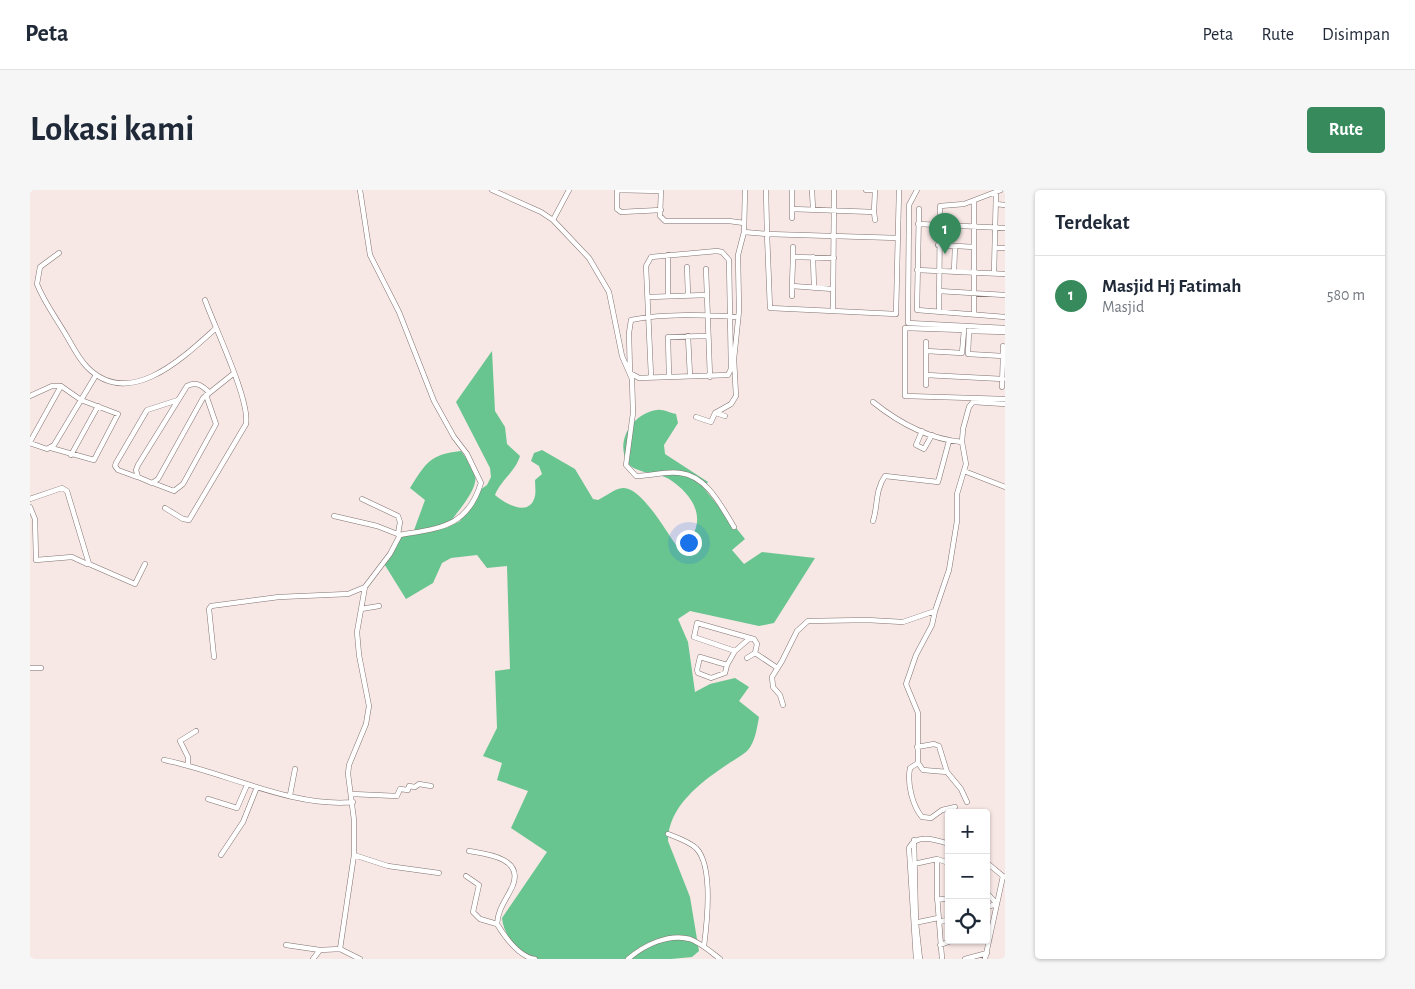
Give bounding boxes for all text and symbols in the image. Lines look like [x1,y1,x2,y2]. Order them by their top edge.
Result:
text: Peta [25,22,69,46]
text: Peta [1202,26,1233,44]
text: Rute [1261,26,1294,44]
text: Disimpan [1322,26,1390,44]
button: Rute [1307,107,1385,153]
text: Lokasi kami [30,112,194,147]
text: Terdekat [1055,212,1130,233]
pin: 1 [929,213,961,254]
text: Masjid Hj Fatimah [1102,277,1241,296]
text: 1 [1068,287,1074,303]
text: 580 m [1327,287,1365,303]
text: Masjid [1102,299,1144,315]
your location [676,530,702,556]
map controls [945,809,990,944]
button: + [945,809,990,854]
button: − [945,854,990,899]
button: locate [945,899,990,944]

